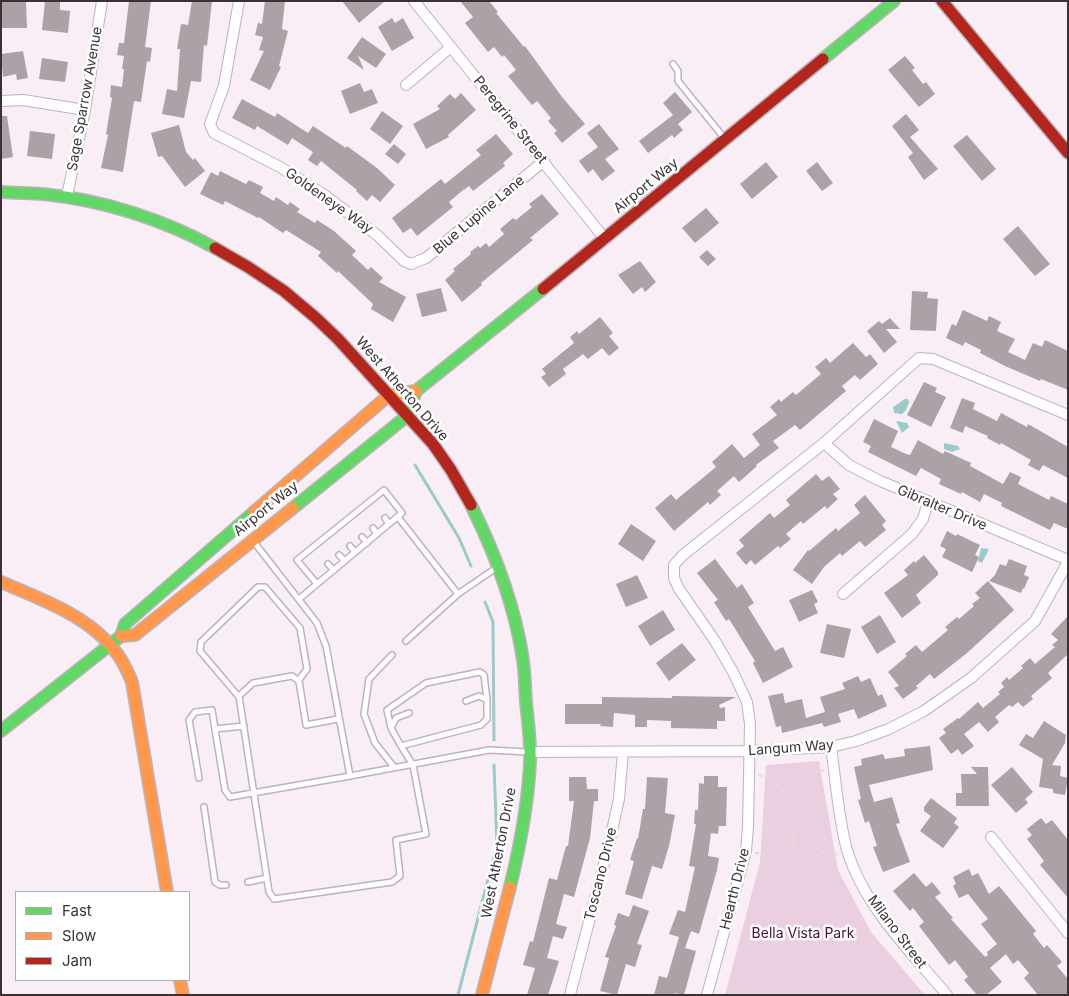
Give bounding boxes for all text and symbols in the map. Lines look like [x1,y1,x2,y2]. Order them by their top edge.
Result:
street label: Sage Sparrow Avenue [64,25,106,173]
street label: Peregrine Street [470,73,550,167]
street label: Airport Way [610,155,682,217]
street label: Goldeneye Way [282,164,376,238]
street label: Blue Lupine Lane [430,172,528,258]
street label: West Atherton Drive [352,333,452,445]
street label: Airport Way [230,478,302,540]
street label: Gibralter Drive [895,482,989,534]
street label: Langum Way [748,737,834,759]
street label: West Atherton Drive [478,786,520,920]
street label: Toscano Drive [581,826,621,922]
street label: Hearth Drive [717,846,753,932]
legend [15,891,190,981]
street label: Milano Street [864,892,930,972]
text: Fast [62,901,92,920]
text: Slow [62,926,96,945]
park label: Bella Vista Park [752,926,854,942]
text: Jam [62,951,92,970]

